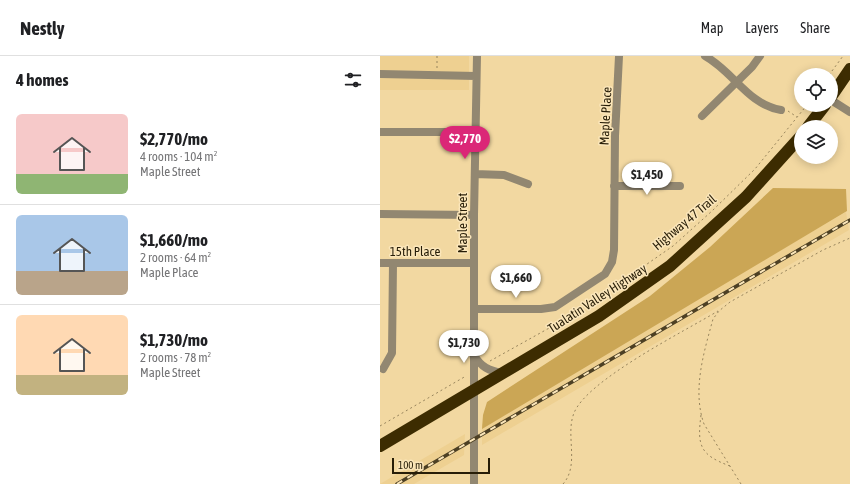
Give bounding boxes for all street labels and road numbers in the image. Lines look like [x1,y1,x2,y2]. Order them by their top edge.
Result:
street label: Maple Place [596,86,615,146]
street label: Highway 47 Trail [650,191,720,253]
street label: Maple Street [455,193,470,253]
street label: 15th Place [390,244,440,259]
street label: Tualatin Valley Highway [545,261,650,336]

